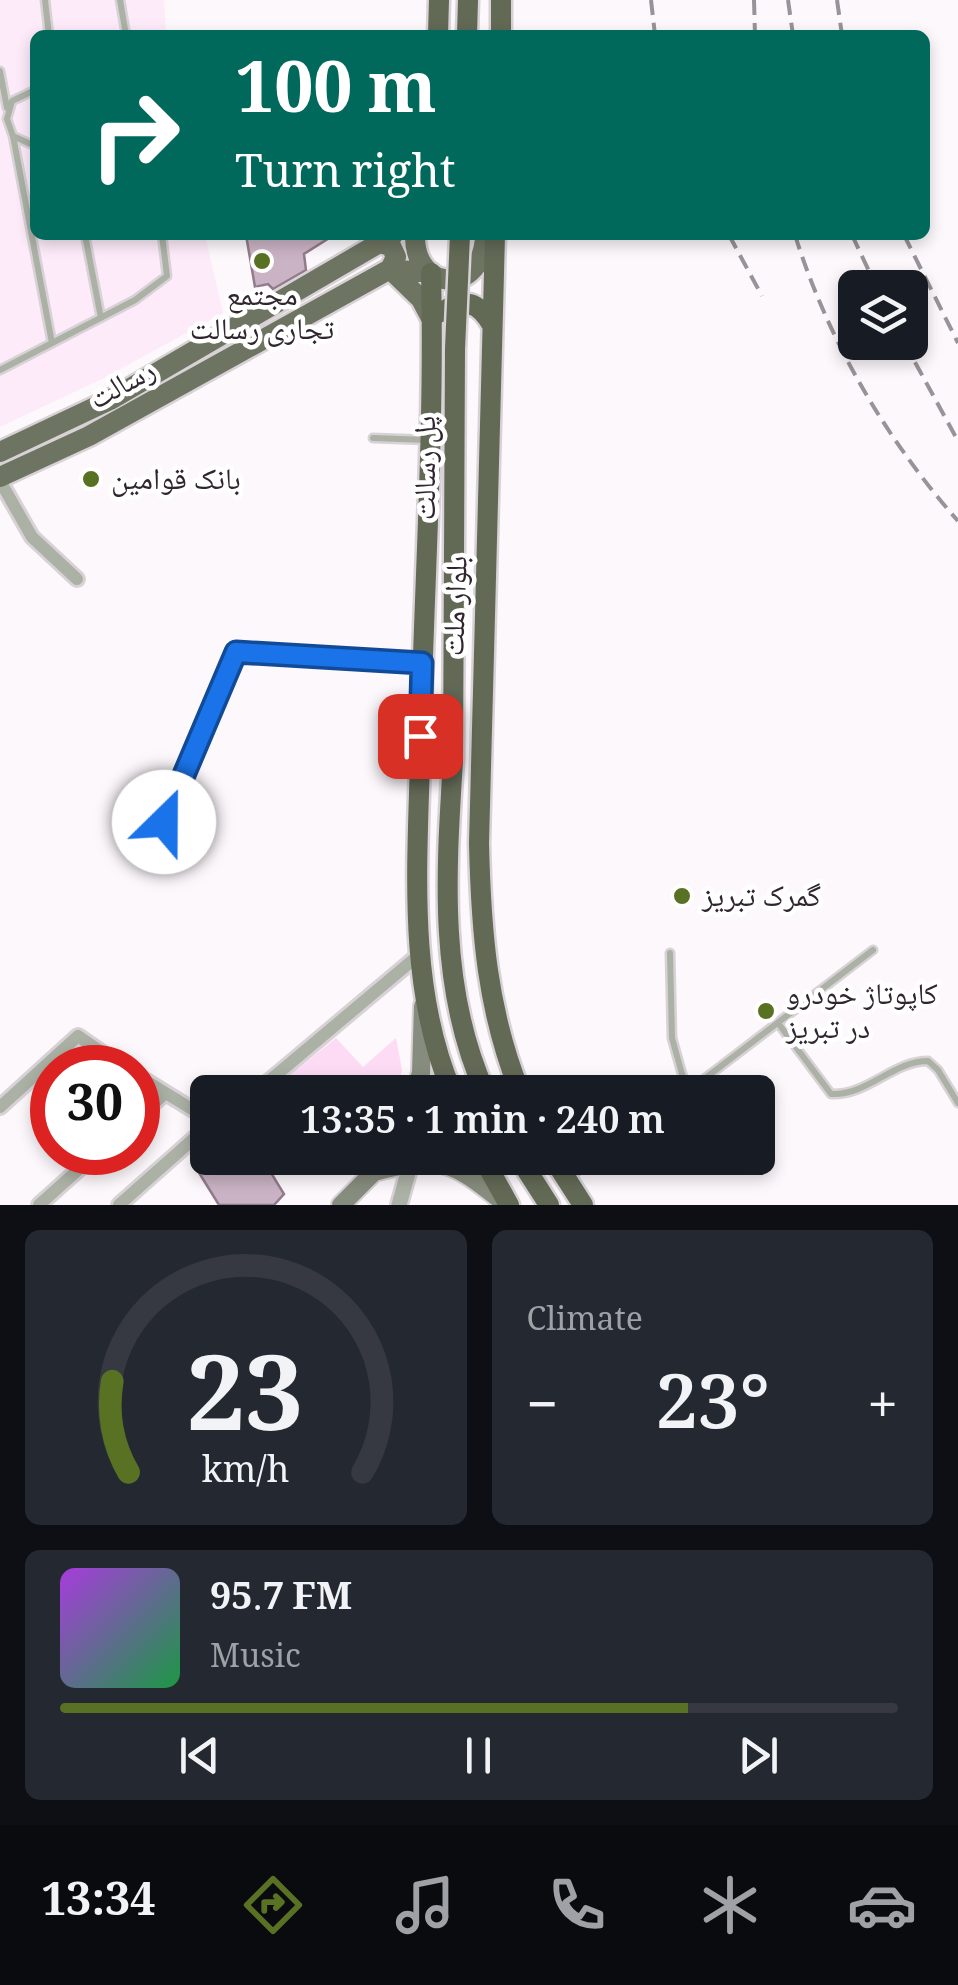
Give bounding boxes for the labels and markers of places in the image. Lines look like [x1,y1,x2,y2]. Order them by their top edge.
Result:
marker: مجتمع تجاری رسالت [251,250,273,272]
place label: مجتمع تجاری رسالت [190,273,334,358]
place label: بانک قوامین [111,457,241,508]
marker: بانک قوامین [80,468,102,490]
pin [378,694,463,779]
place label: گمرک تبریز [701,874,821,925]
marker: گمرک تبریز [671,885,693,907]
place label: کاپوتاژ خودرو در تبریز [785,972,938,1057]
marker: کاپوتاژ خودرو در تبریز [755,1000,777,1022]

